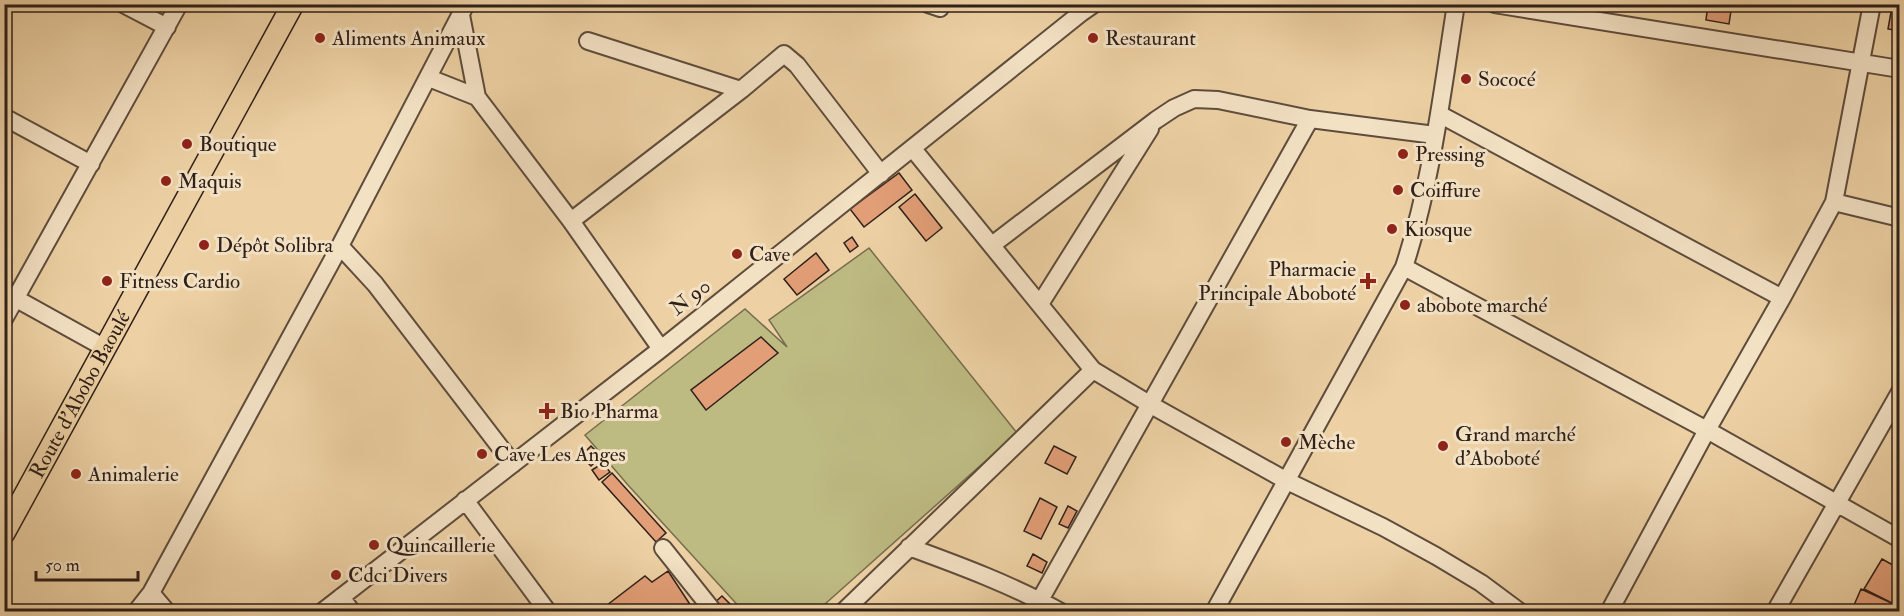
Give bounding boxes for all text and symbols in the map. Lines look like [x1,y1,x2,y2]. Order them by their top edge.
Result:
place label: Aliments Animaux [331,25,486,52]
place label: Restaurant [1105,25,1196,52]
marker: Aliments Animaux [313,31,327,45]
marker: Restaurant [1086,31,1100,45]
place label: Sococé [1478,66,1536,93]
marker: Sococé [1459,72,1473,86]
place label: Boutique [199,131,277,158]
marker: Boutique [180,137,194,151]
place label: Pressing [1415,141,1485,168]
marker: Pressing [1396,147,1410,161]
place label: Maquis [178,168,241,195]
marker: Maquis [159,174,173,188]
place label: Coiffure [1410,177,1481,204]
marker: Coiffure [1391,183,1405,197]
place label: Kiosque [1404,216,1472,243]
marker: Kiosque [1385,222,1399,236]
place label: Dépôt Solibra [216,232,333,259]
marker: Dépôt Solibra [197,238,211,252]
place label: Cave [749,241,790,268]
marker: Cave [730,247,744,261]
place label: Pharmacie Principale Aboboté [1198,256,1356,307]
place label: Fitness Cardio [119,268,240,295]
street label: N 90 [664,273,716,322]
marker: Fitness Cardio [100,274,114,288]
marker: Pharmacie Principale Aboboté [1361,274,1375,288]
place label: abobote marché [1417,292,1548,319]
marker: abobote marché [1398,298,1412,312]
street label: Route d'Abobo Baoulé [24,306,137,483]
place label: Bio Pharma [560,398,659,425]
marker: Bio Pharma [538,402,556,420]
place label: Grand marché d’Aboboté [1455,421,1576,472]
place label: Mèche [1298,429,1355,456]
marker: Mèche [1279,435,1293,449]
marker: Grand marché d’Aboboté [1436,439,1450,453]
place label: Cave Les Anges [494,441,626,468]
marker: Cave Les Anges [475,447,489,461]
place label: Animalerie [87,461,179,488]
marker: Animalerie [69,467,83,481]
place label: Quincaillerie [386,532,495,559]
marker: Quincaillerie [367,538,381,552]
scale bar [36,544,138,582]
text: 50 m [45,554,80,577]
place label: Cdci Divers [348,562,447,589]
marker: Cdci Divers [329,568,343,582]

